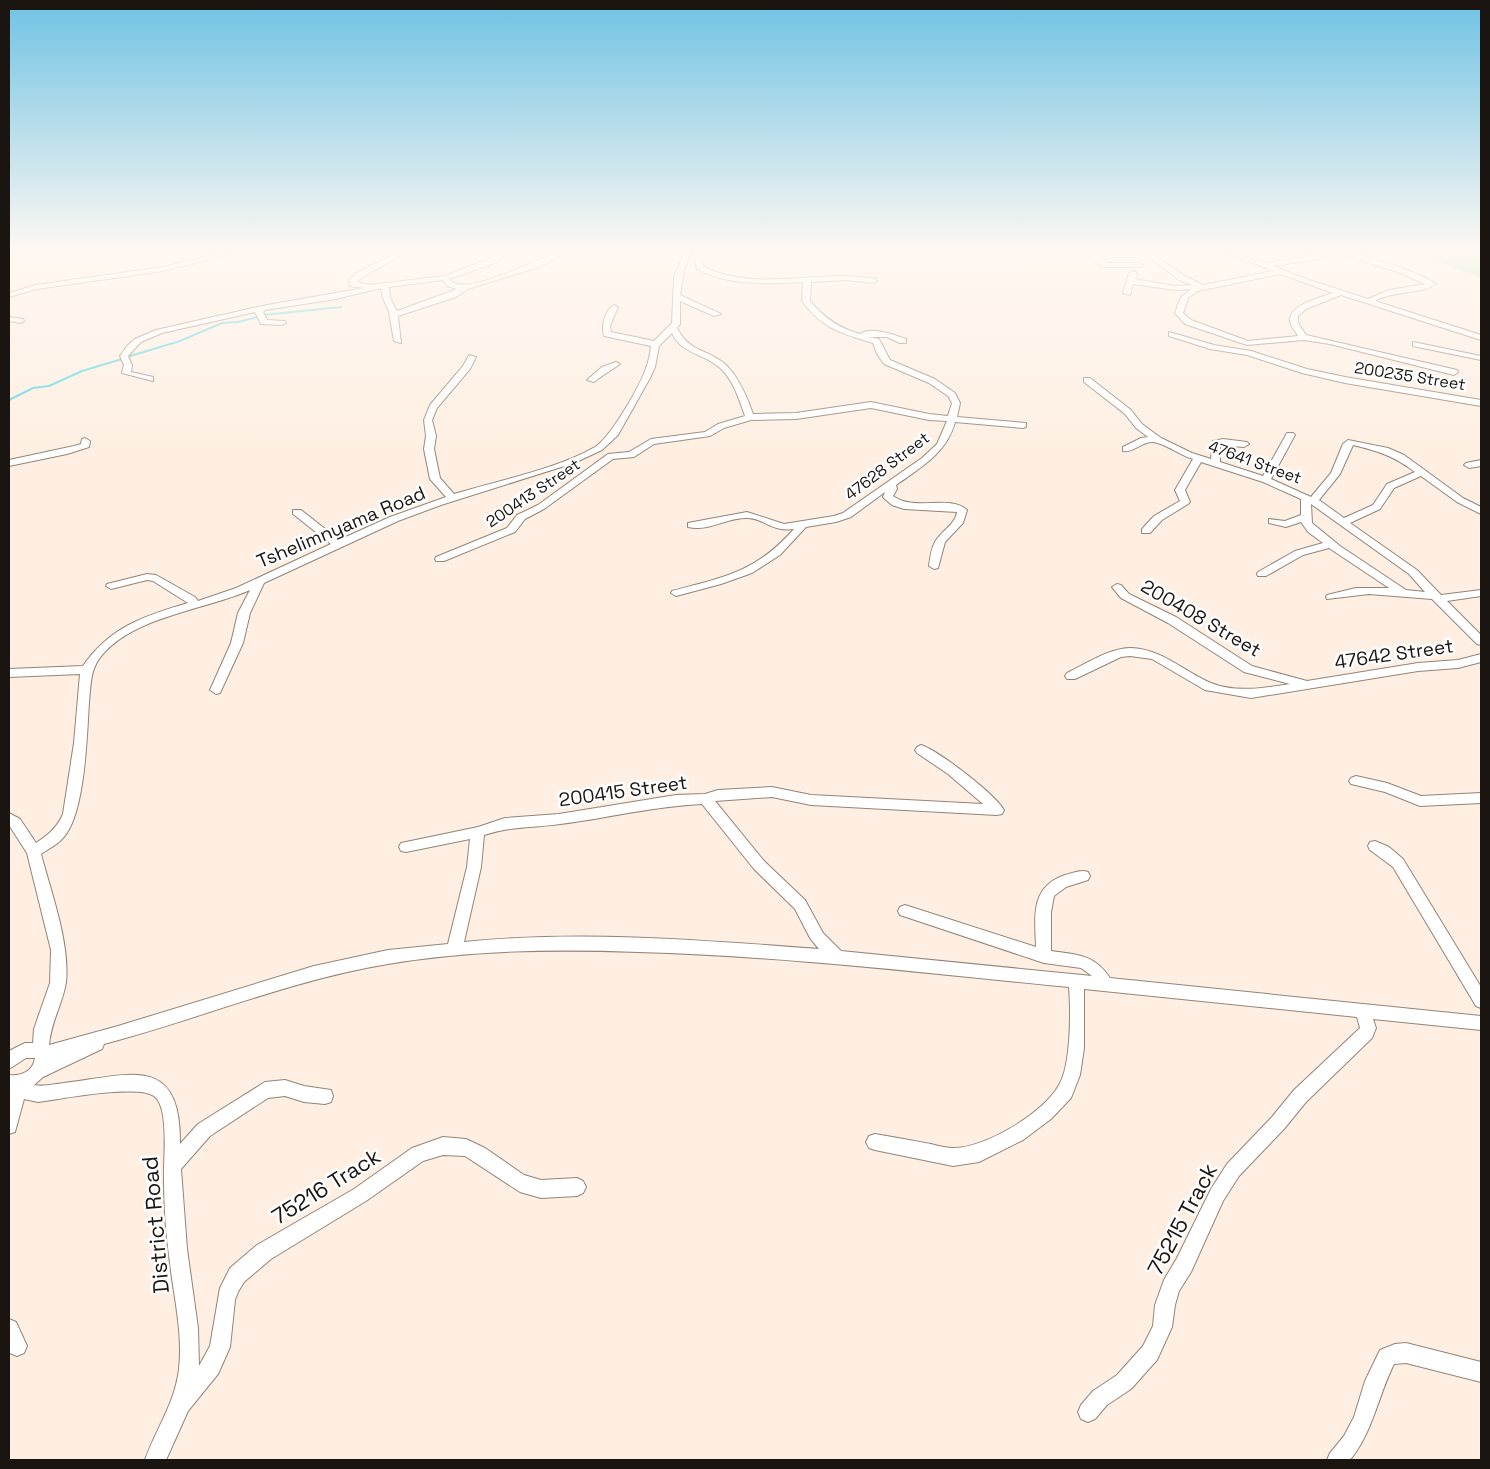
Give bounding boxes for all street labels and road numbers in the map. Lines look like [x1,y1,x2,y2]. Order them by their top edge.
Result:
street label: 200235 Street [1353,357,1467,395]
street label: 47628 Street [840,427,934,505]
street label: 47641 Street [1206,435,1304,489]
street label: 200413 Street [482,454,584,532]
street label: Tshelimnyama Road [253,480,429,574]
street label: 200408 Street [1136,574,1266,662]
street label: 47642 Street [1333,633,1455,675]
street label: 200415 Street [557,770,689,812]
street label: 75216 Track [266,1141,386,1230]
street label: District Road [135,1155,175,1295]
street label: 75215 Track [1141,1158,1223,1280]

